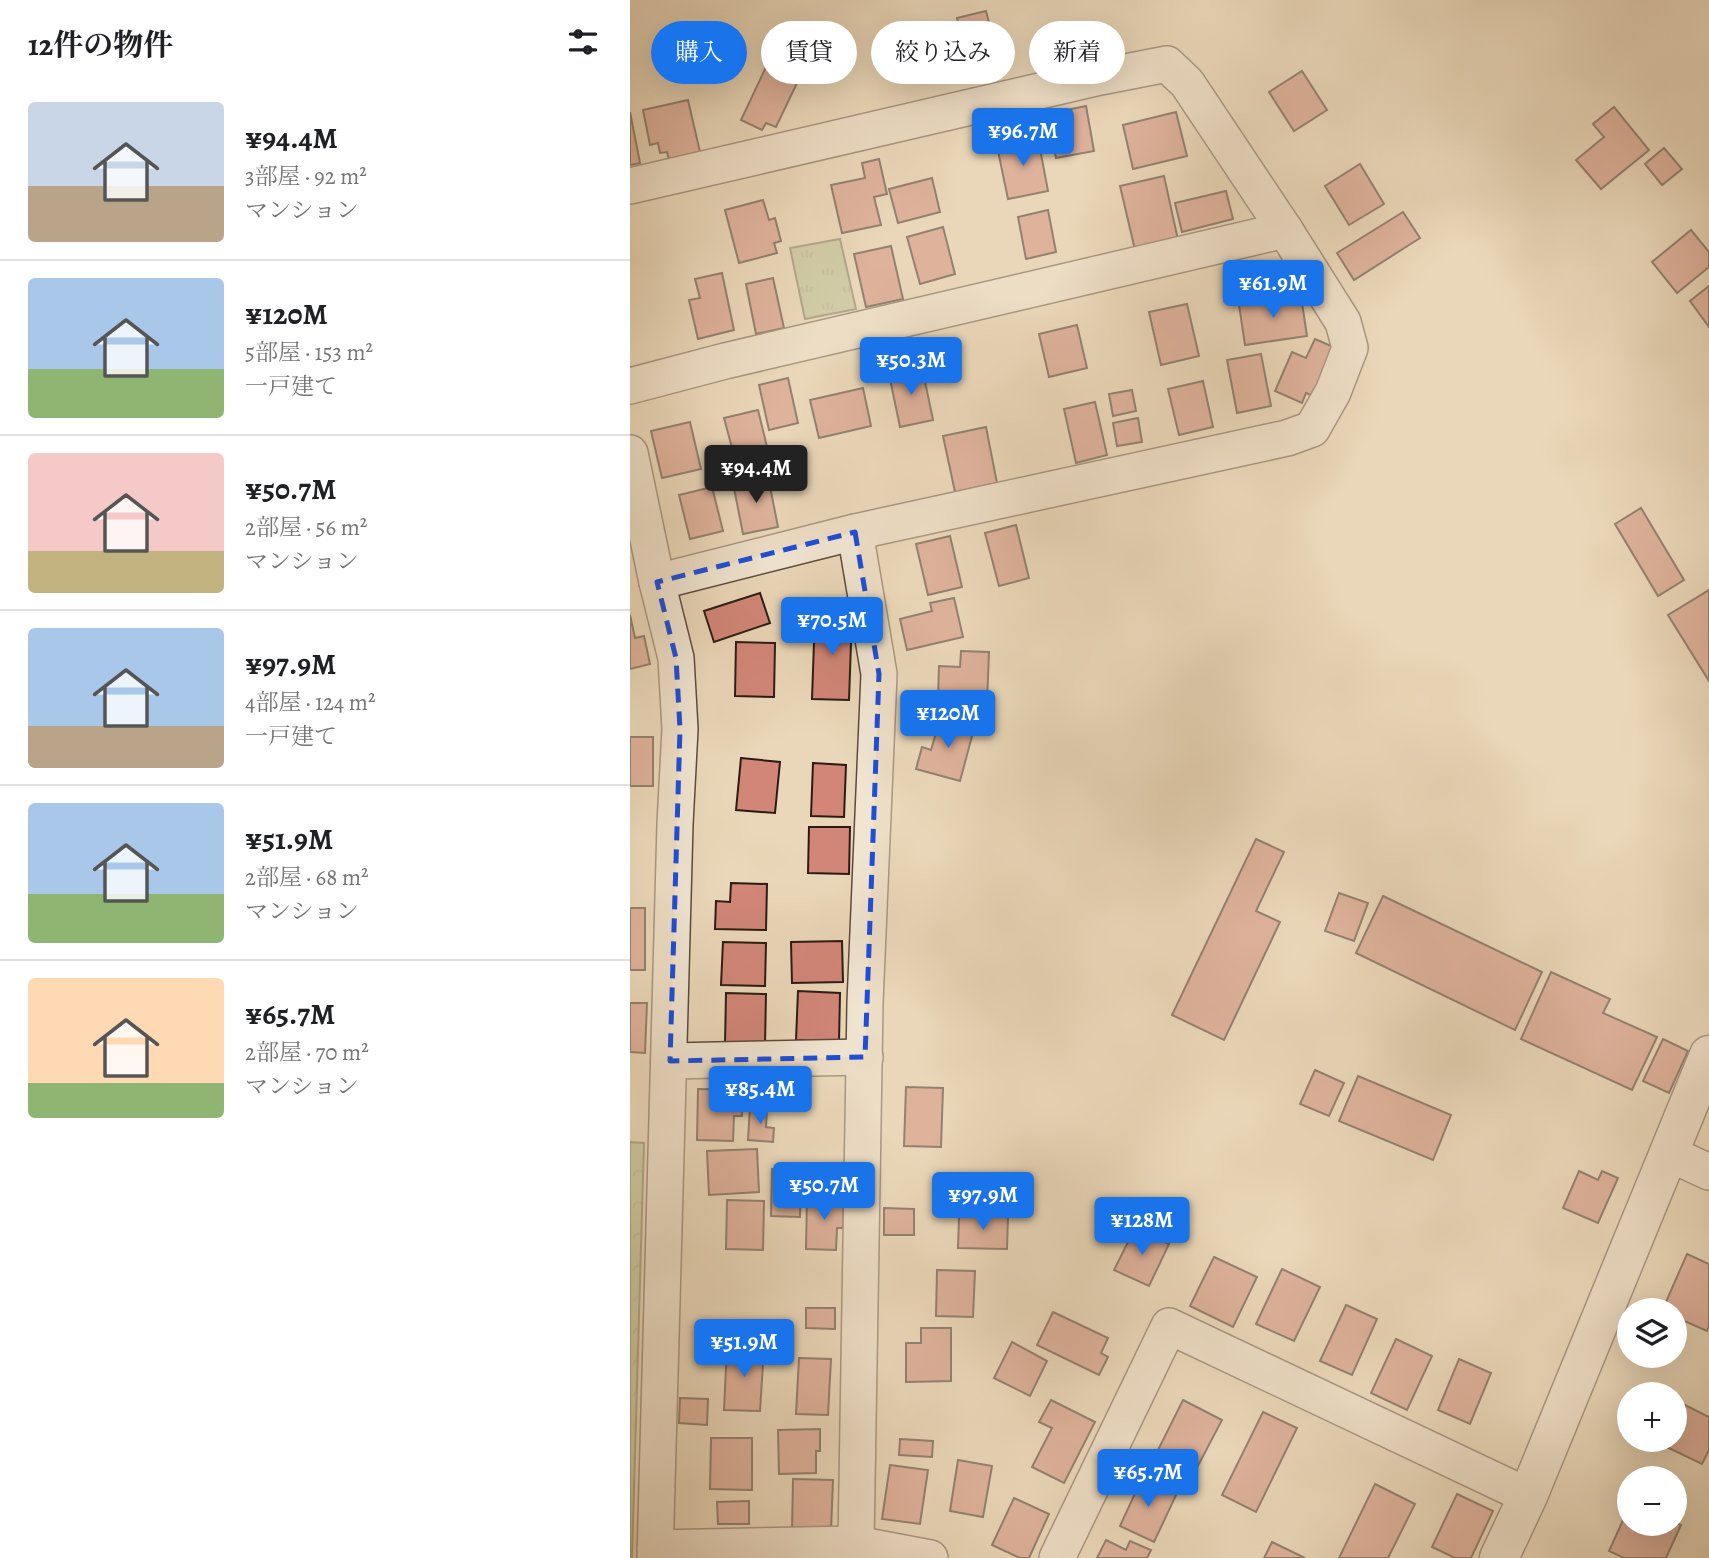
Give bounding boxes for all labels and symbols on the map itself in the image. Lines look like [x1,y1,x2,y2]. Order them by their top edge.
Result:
pin: ¥96.7M [966,108,1080,168]
pin: ¥61.9M [1216,260,1330,320]
pin: ¥50.3M [854,338,968,397]
pin: ¥94.4M [699,446,813,505]
pin: ¥70.5M [775,598,889,657]
pin: ¥120M [899,690,997,750]
pin: ¥85.4M [703,1066,817,1126]
pin: ¥50.7M [767,1162,881,1222]
pin: ¥97.9M [926,1172,1040,1232]
pin: ¥128M [1093,1198,1191,1257]
pin: ¥51.9M [687,1320,801,1379]
pin: ¥65.7M [1091,1450,1205,1509]

